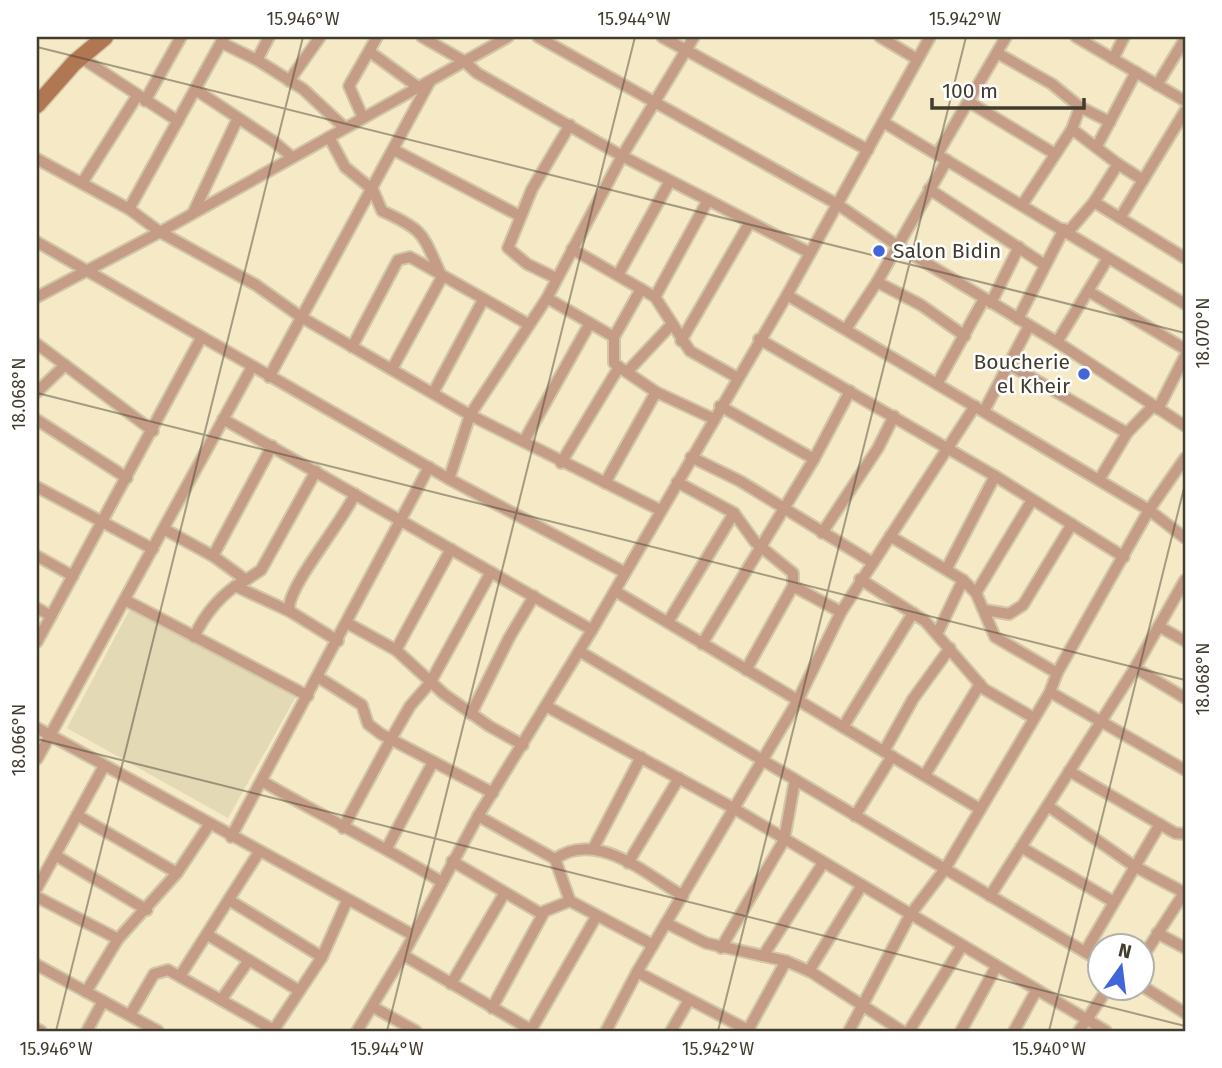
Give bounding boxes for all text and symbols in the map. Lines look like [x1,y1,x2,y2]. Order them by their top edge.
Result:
text: 15.946°W [266,8,340,30]
text: 15.944°W [597,8,671,30]
text: 15.942°W [929,8,1001,30]
scale bar [932,66,1084,110]
text: 100 m [942,78,998,104]
place label: Salon Bidin [893,238,1001,264]
marker: Salon Bidin [871,243,887,259]
text: 18.070°N [1192,297,1214,369]
place label: Boucherie el Kheir [973,349,1070,399]
text: 18.068°N [8,357,30,431]
marker: Boucherie el Kheir [1076,366,1092,382]
text: 18.068°N [1192,642,1214,716]
text: 18.066°N [8,704,30,776]
north arrow [1086,932,1156,1002]
text: N [1116,938,1134,964]
text: 15.946°W [19,1038,93,1060]
text: 15.944°W [350,1038,424,1060]
text: 15.942°W [682,1038,754,1060]
text: 15.940°W [1012,1038,1086,1060]

